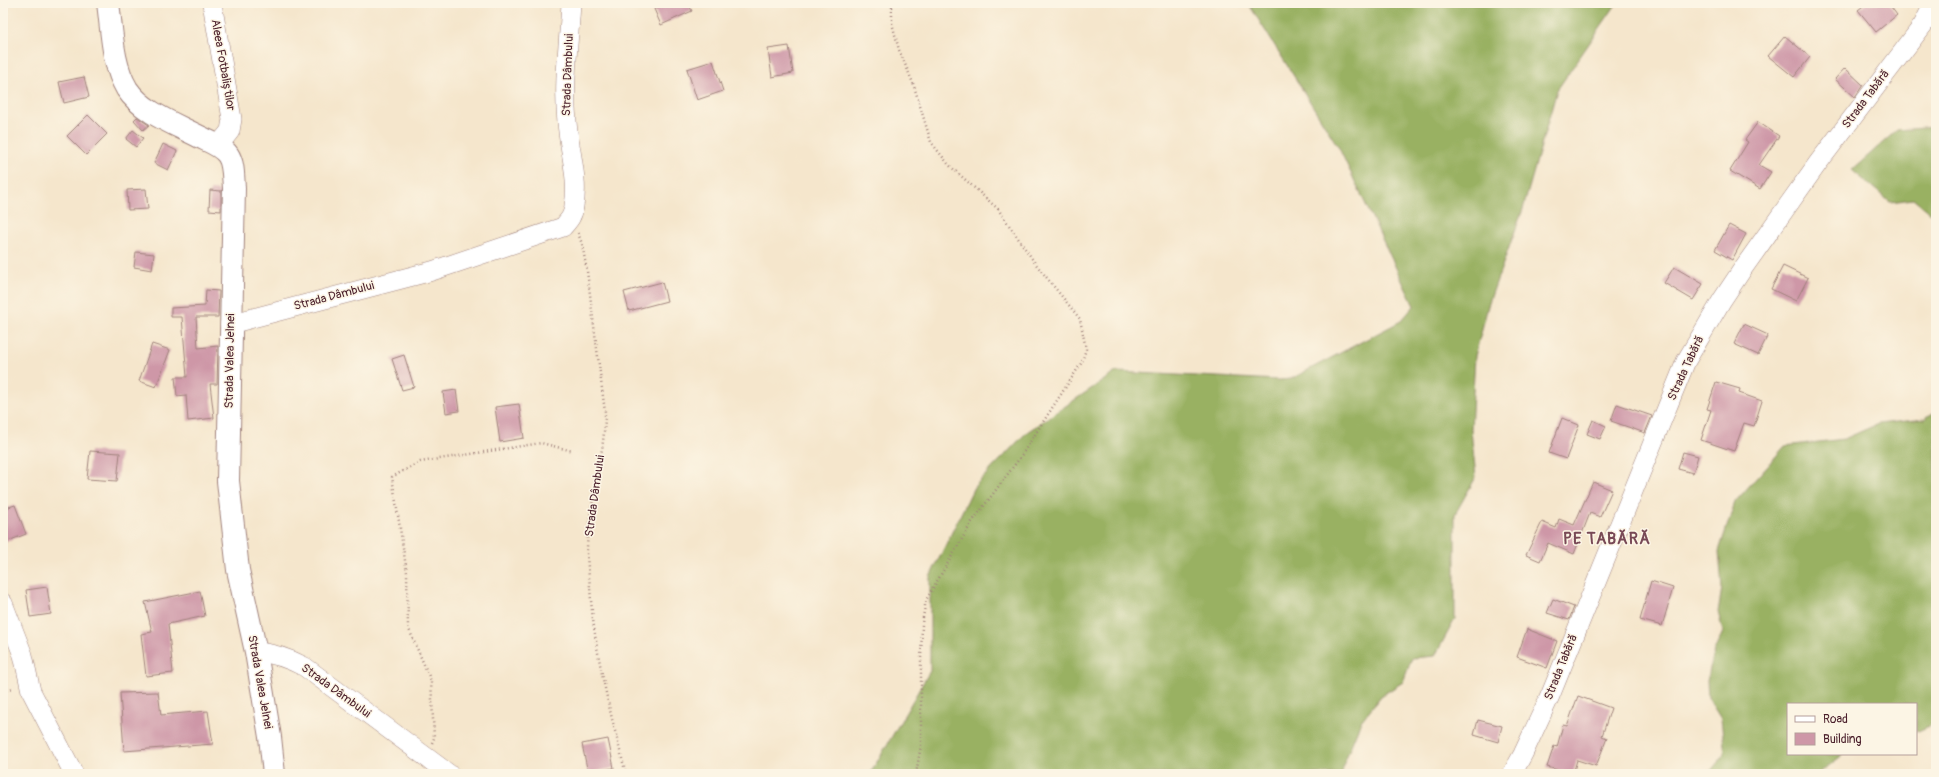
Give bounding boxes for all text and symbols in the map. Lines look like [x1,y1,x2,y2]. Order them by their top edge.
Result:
street label: Aleea Fotbaliștilor [208,18,239,113]
street label: Strada Dâmbului [559,34,577,116]
street label: Strada Tabără [1839,67,1893,131]
street label: Strada Dâmbului [292,278,376,314]
street label: Strada Valea Jelnei [222,313,238,409]
street label: Strada Tabără [1664,333,1708,403]
street label: Strada Dâmbului [582,454,608,538]
district label: PE TABĂRĂ [1563,529,1651,549]
street label: Strada Tabără [1541,632,1581,702]
street label: Strada Valea Jelnei [244,634,276,730]
street label: Strada Dâmbului [298,661,374,721]
legend [1787,703,1917,755]
text: Road [1823,712,1848,727]
text: Building [1823,732,1862,747]

